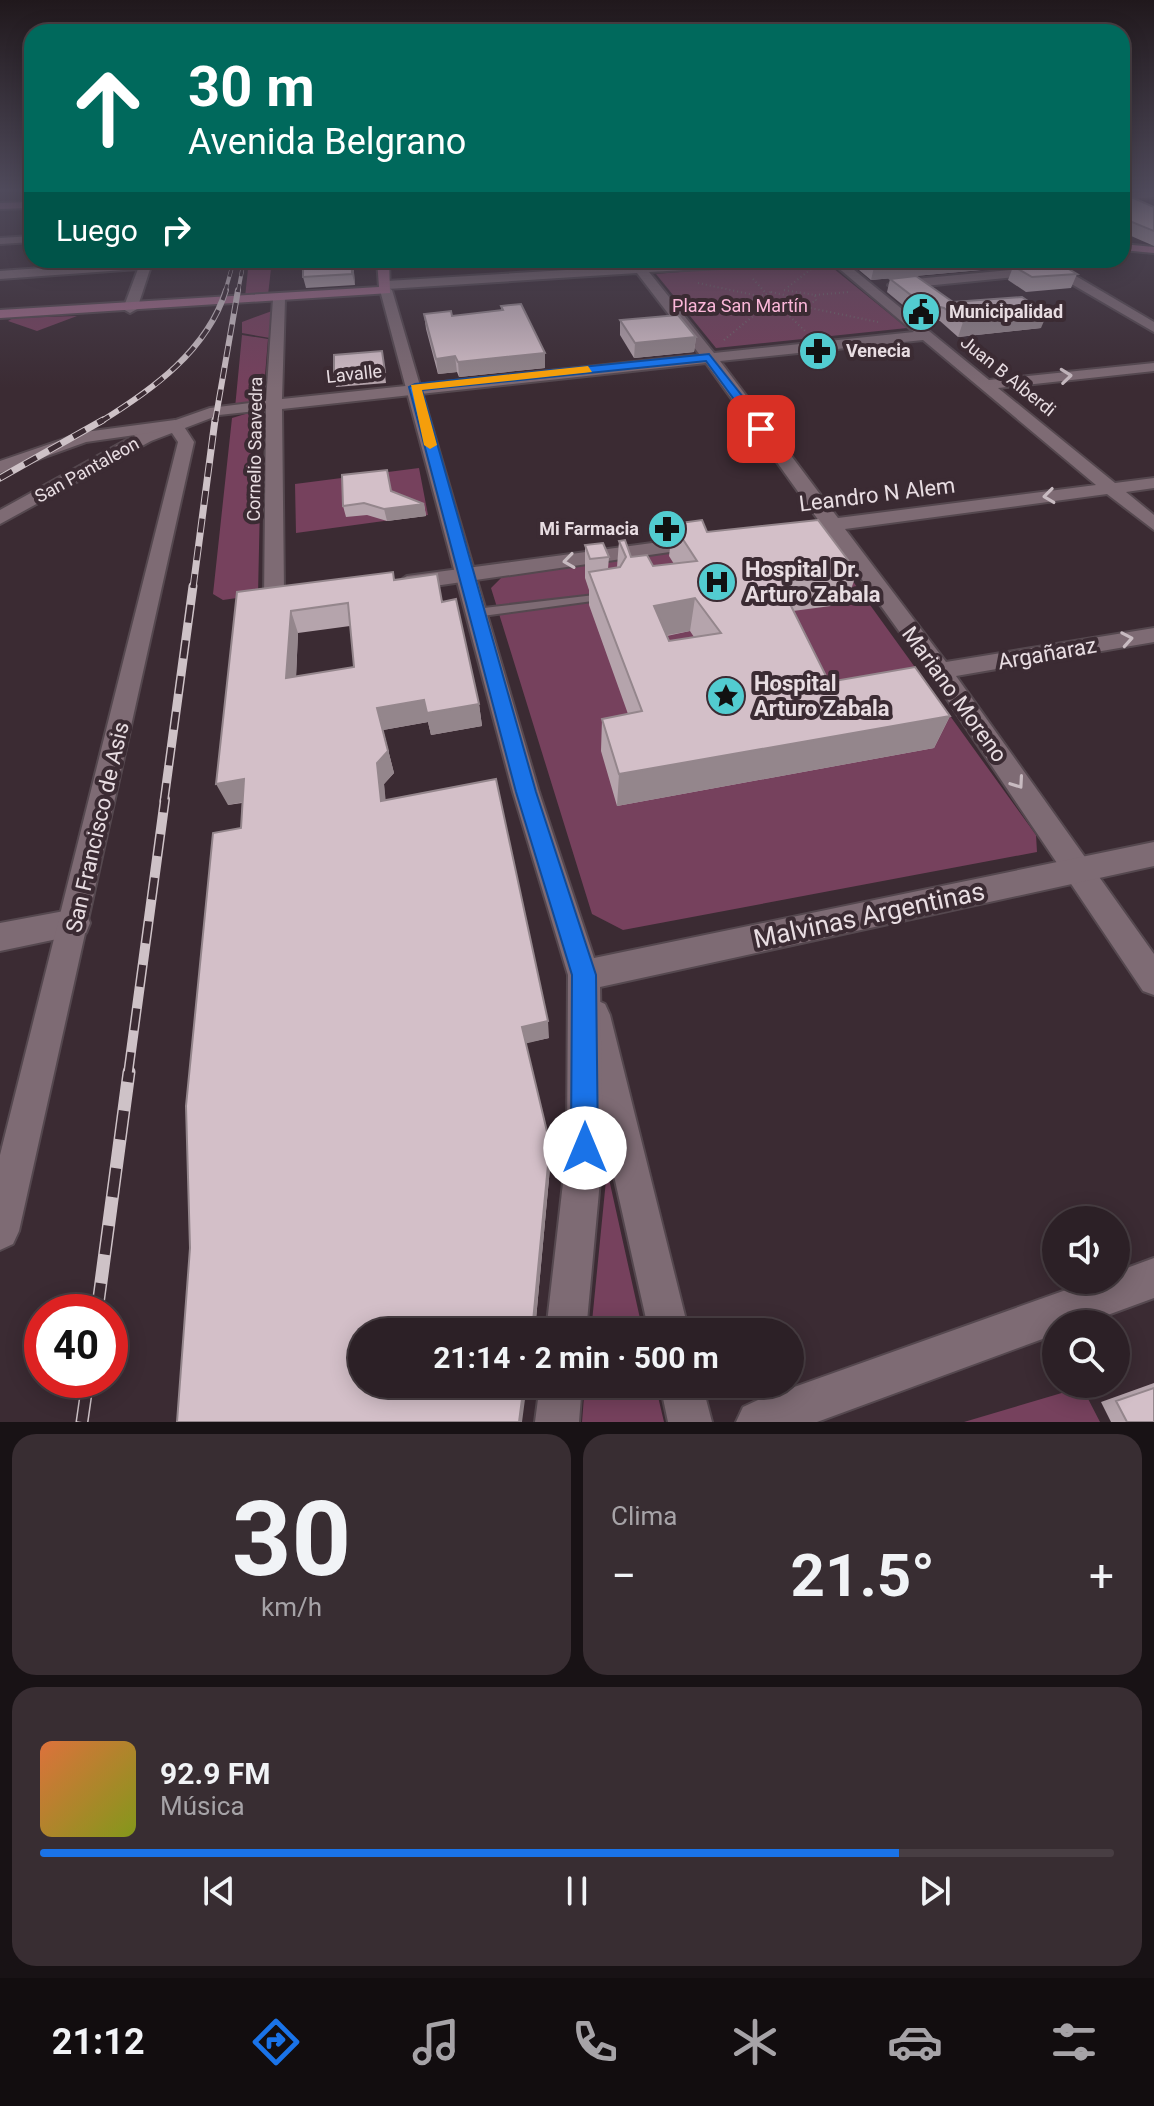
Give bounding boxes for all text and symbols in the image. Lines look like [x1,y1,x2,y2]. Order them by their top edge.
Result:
text: 30 m [188,54,315,120]
icon: ahead [56,56,160,160]
text: Avenida Belgrano [188,121,466,163]
icon: right [154,208,198,252]
text: Luego [56,213,138,248]
public building icon: Municipalidad [900,291,942,333]
park label: Plaza San Martín [672,295,808,316]
place label: Municipalidad [949,301,1063,322]
pharmacy icon: Venecia [797,330,839,372]
street label: Juan B Alberdi [957,331,1060,420]
place label: Venecia [846,340,911,361]
street label: Lavalle [325,360,383,387]
one-way arrow [1060,368,1073,385]
street label: Cornelio Saavedra [243,376,266,522]
pin [727,395,795,463]
icon: arrive [739,407,783,451]
street label: San Pantaleon [31,432,142,507]
street label: Leandro N Alem [798,473,957,516]
one-way arrow [1042,487,1056,504]
pharmacy icon: Mi Farmacia [646,508,688,550]
place label: Mi Farmacia [539,518,639,539]
one-way arrow [562,552,576,569]
place label: Hospital Dr. Arturo Zabala [745,557,881,607]
hospital icon: Hospital Dr. Arturo Zabala [696,561,738,603]
street label: Mariano Moreno [897,622,1012,767]
street label: Argañaraz [996,632,1099,674]
one-way arrow [1120,632,1134,649]
place label: Hospital Arturo Zabala [754,671,890,721]
place icon: Hospital Arturo Zabala [705,675,747,717]
street label: San Francisco de Asis [61,719,134,935]
one-way arrow [1008,774,1023,788]
street label: Malvinas Argentinas [751,876,987,954]
position arrow [543,1106,627,1190]
map controls [1042,1206,1130,1398]
button: sound [1042,1206,1130,1294]
speed limit sign: 40 [24,1294,128,1398]
button: search [1042,1310,1130,1398]
text: 21:14 · 2 min · 500 m [433,1340,719,1375]
text: 30 [232,1479,351,1600]
text: Clima [611,1501,678,1531]
text: 21.5° [791,1540,935,1611]
text: − [611,1550,636,1602]
text: + [1089,1550,1114,1602]
text: km/h [261,1592,322,1622]
text: 92.9 FM [160,1756,271,1791]
text: Música [160,1791,245,1821]
icon: previous [197,1869,241,1913]
icon: pause [555,1869,599,1913]
icon: next [913,1869,957,1913]
icon: directions [248,2014,304,2070]
icon: music [408,2014,464,2070]
icon: phone [567,2014,623,2070]
icon: climate [727,2014,783,2070]
icon: car [887,2014,943,2070]
icon: filters [1046,2014,1102,2070]
text: 21:12 [52,2021,145,2063]

